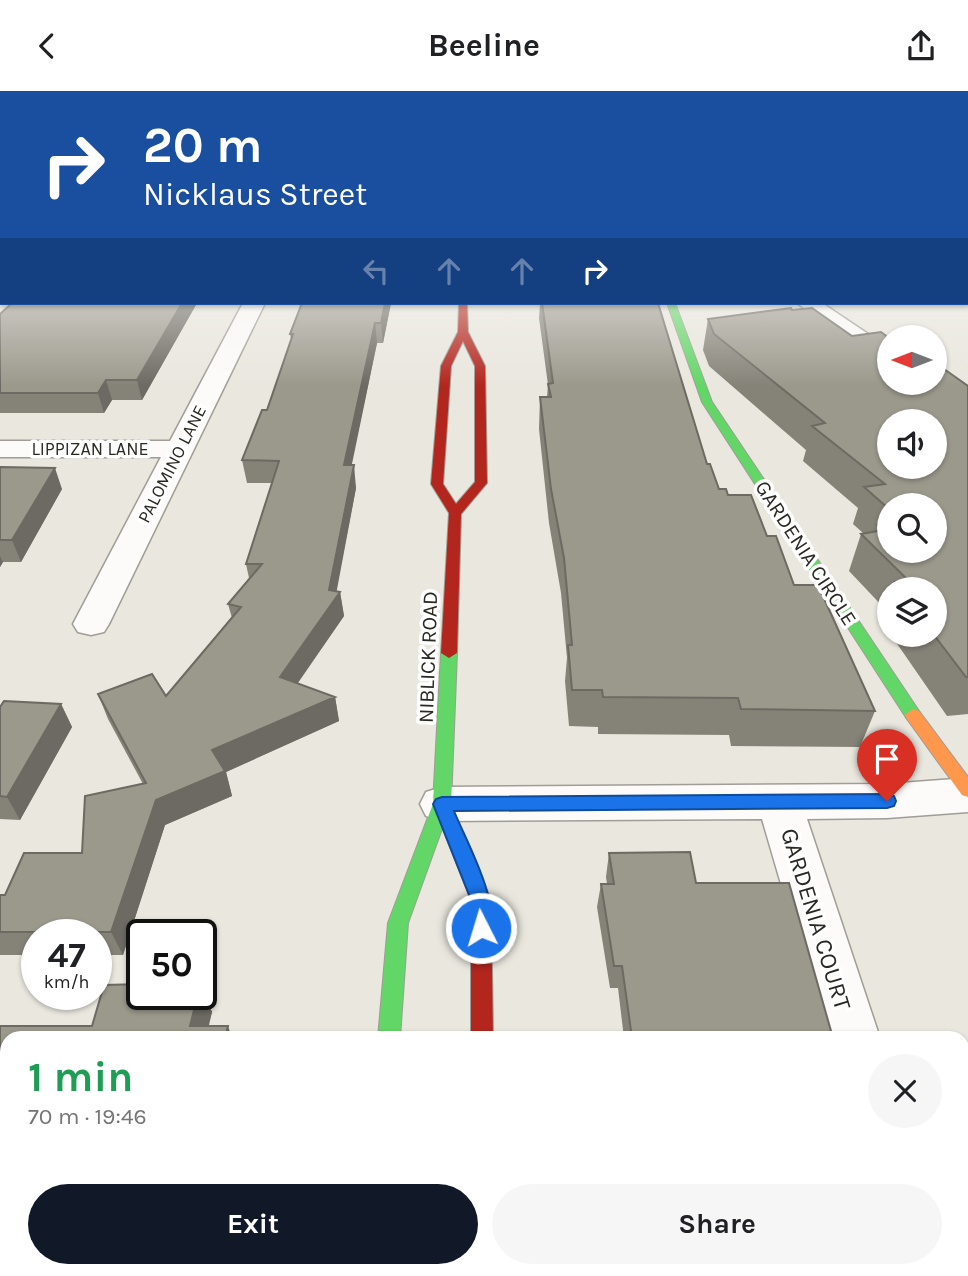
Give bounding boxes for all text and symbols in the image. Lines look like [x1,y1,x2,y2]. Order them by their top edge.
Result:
icon: back [28,27,66,65]
text: Beeline [428,27,540,64]
icon: share [902,27,940,65]
text: 20 m [143,117,263,174]
icon: right [28,119,119,210]
text: Nicklaus Street [143,176,367,213]
icon: left [357,252,395,290]
icon: ahead [430,252,468,290]
icon: ahead [503,252,541,290]
icon: right [576,252,614,290]
north arrow [877,325,947,395]
map controls [877,325,947,647]
street label: PALOMINO LANE [133,401,211,527]
button: sound [877,409,947,479]
street label: LIPPIZAN LANE [31,438,149,460]
street label: GARDENIA CIRCLE [750,476,862,630]
button: search [877,493,947,563]
button: layers [877,577,947,647]
street label: NIBLICK ROAD [414,591,442,723]
pin [857,729,917,801]
icon: arrive [868,740,906,778]
street label: GARDENIA COURT [775,825,857,1013]
position arrow [444,891,518,965]
speed limit sign: 50 [126,919,217,1010]
text: 47 [47,935,86,976]
text: km/h [44,971,89,993]
text: 1 min [28,1052,133,1102]
button: close [868,1054,942,1128]
text: 70 m · 19:46 [28,1103,147,1130]
button: Exit [28,1184,478,1264]
button: Share [492,1184,942,1264]

